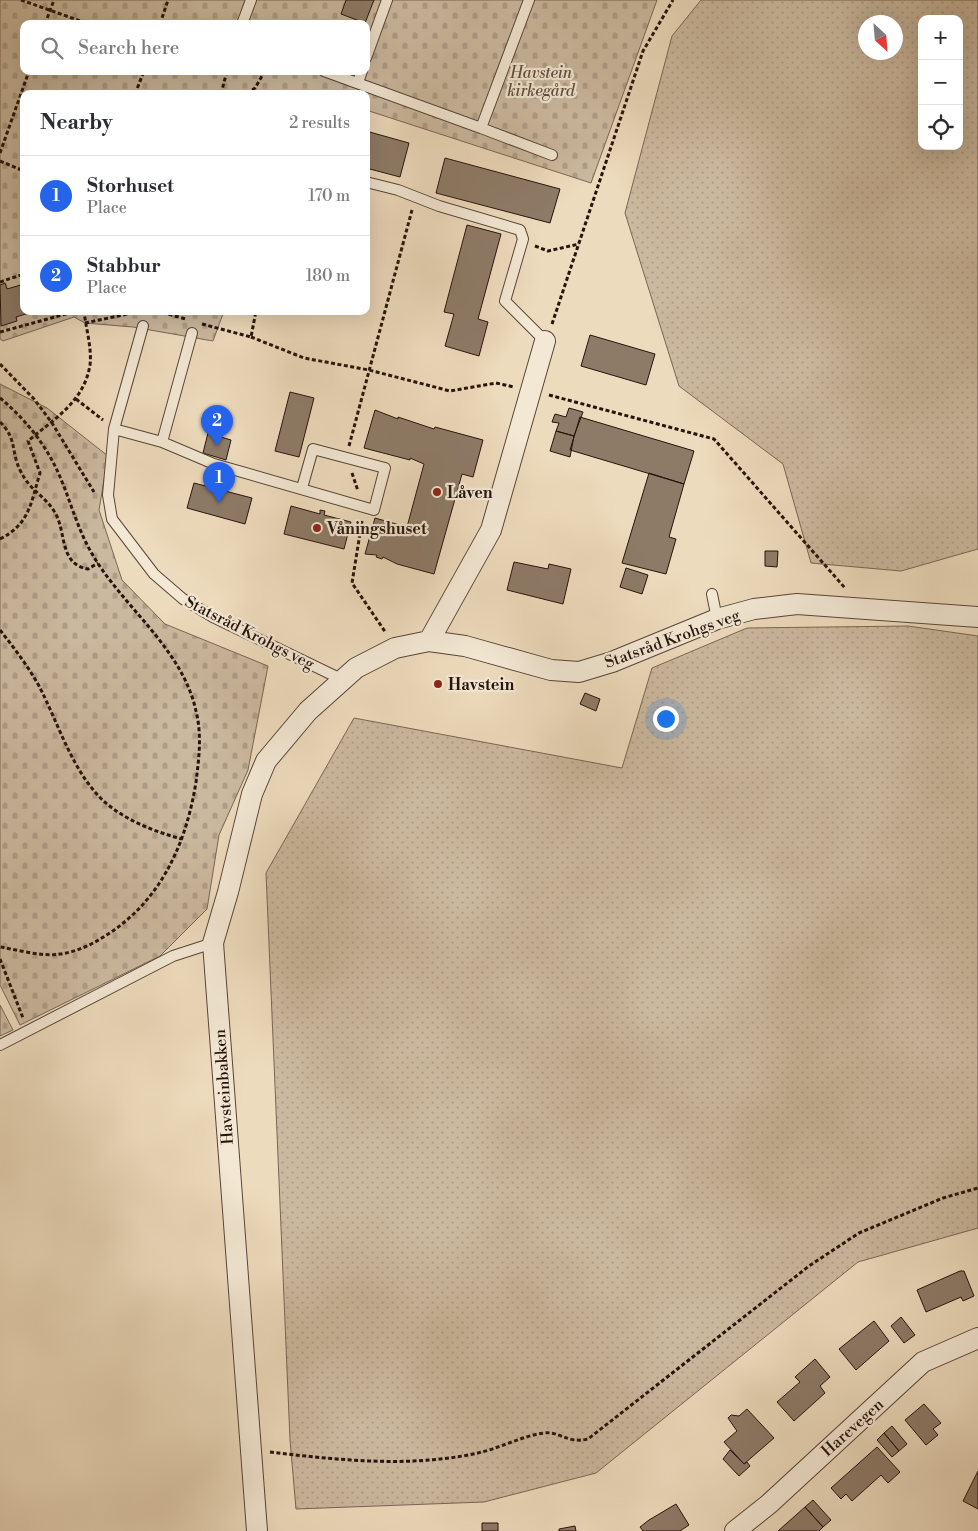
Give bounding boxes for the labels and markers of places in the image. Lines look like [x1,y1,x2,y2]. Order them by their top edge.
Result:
pin: 2 [201,405,233,446]
pin: 1 [203,462,235,503]
place label: Låven [447,483,493,503]
marker: Låven [431,486,443,498]
place label: Våningshuset [326,519,427,539]
marker: Våningshuset [311,522,323,534]
place label: Havstein [448,675,514,695]
marker: Havstein [432,678,444,690]

